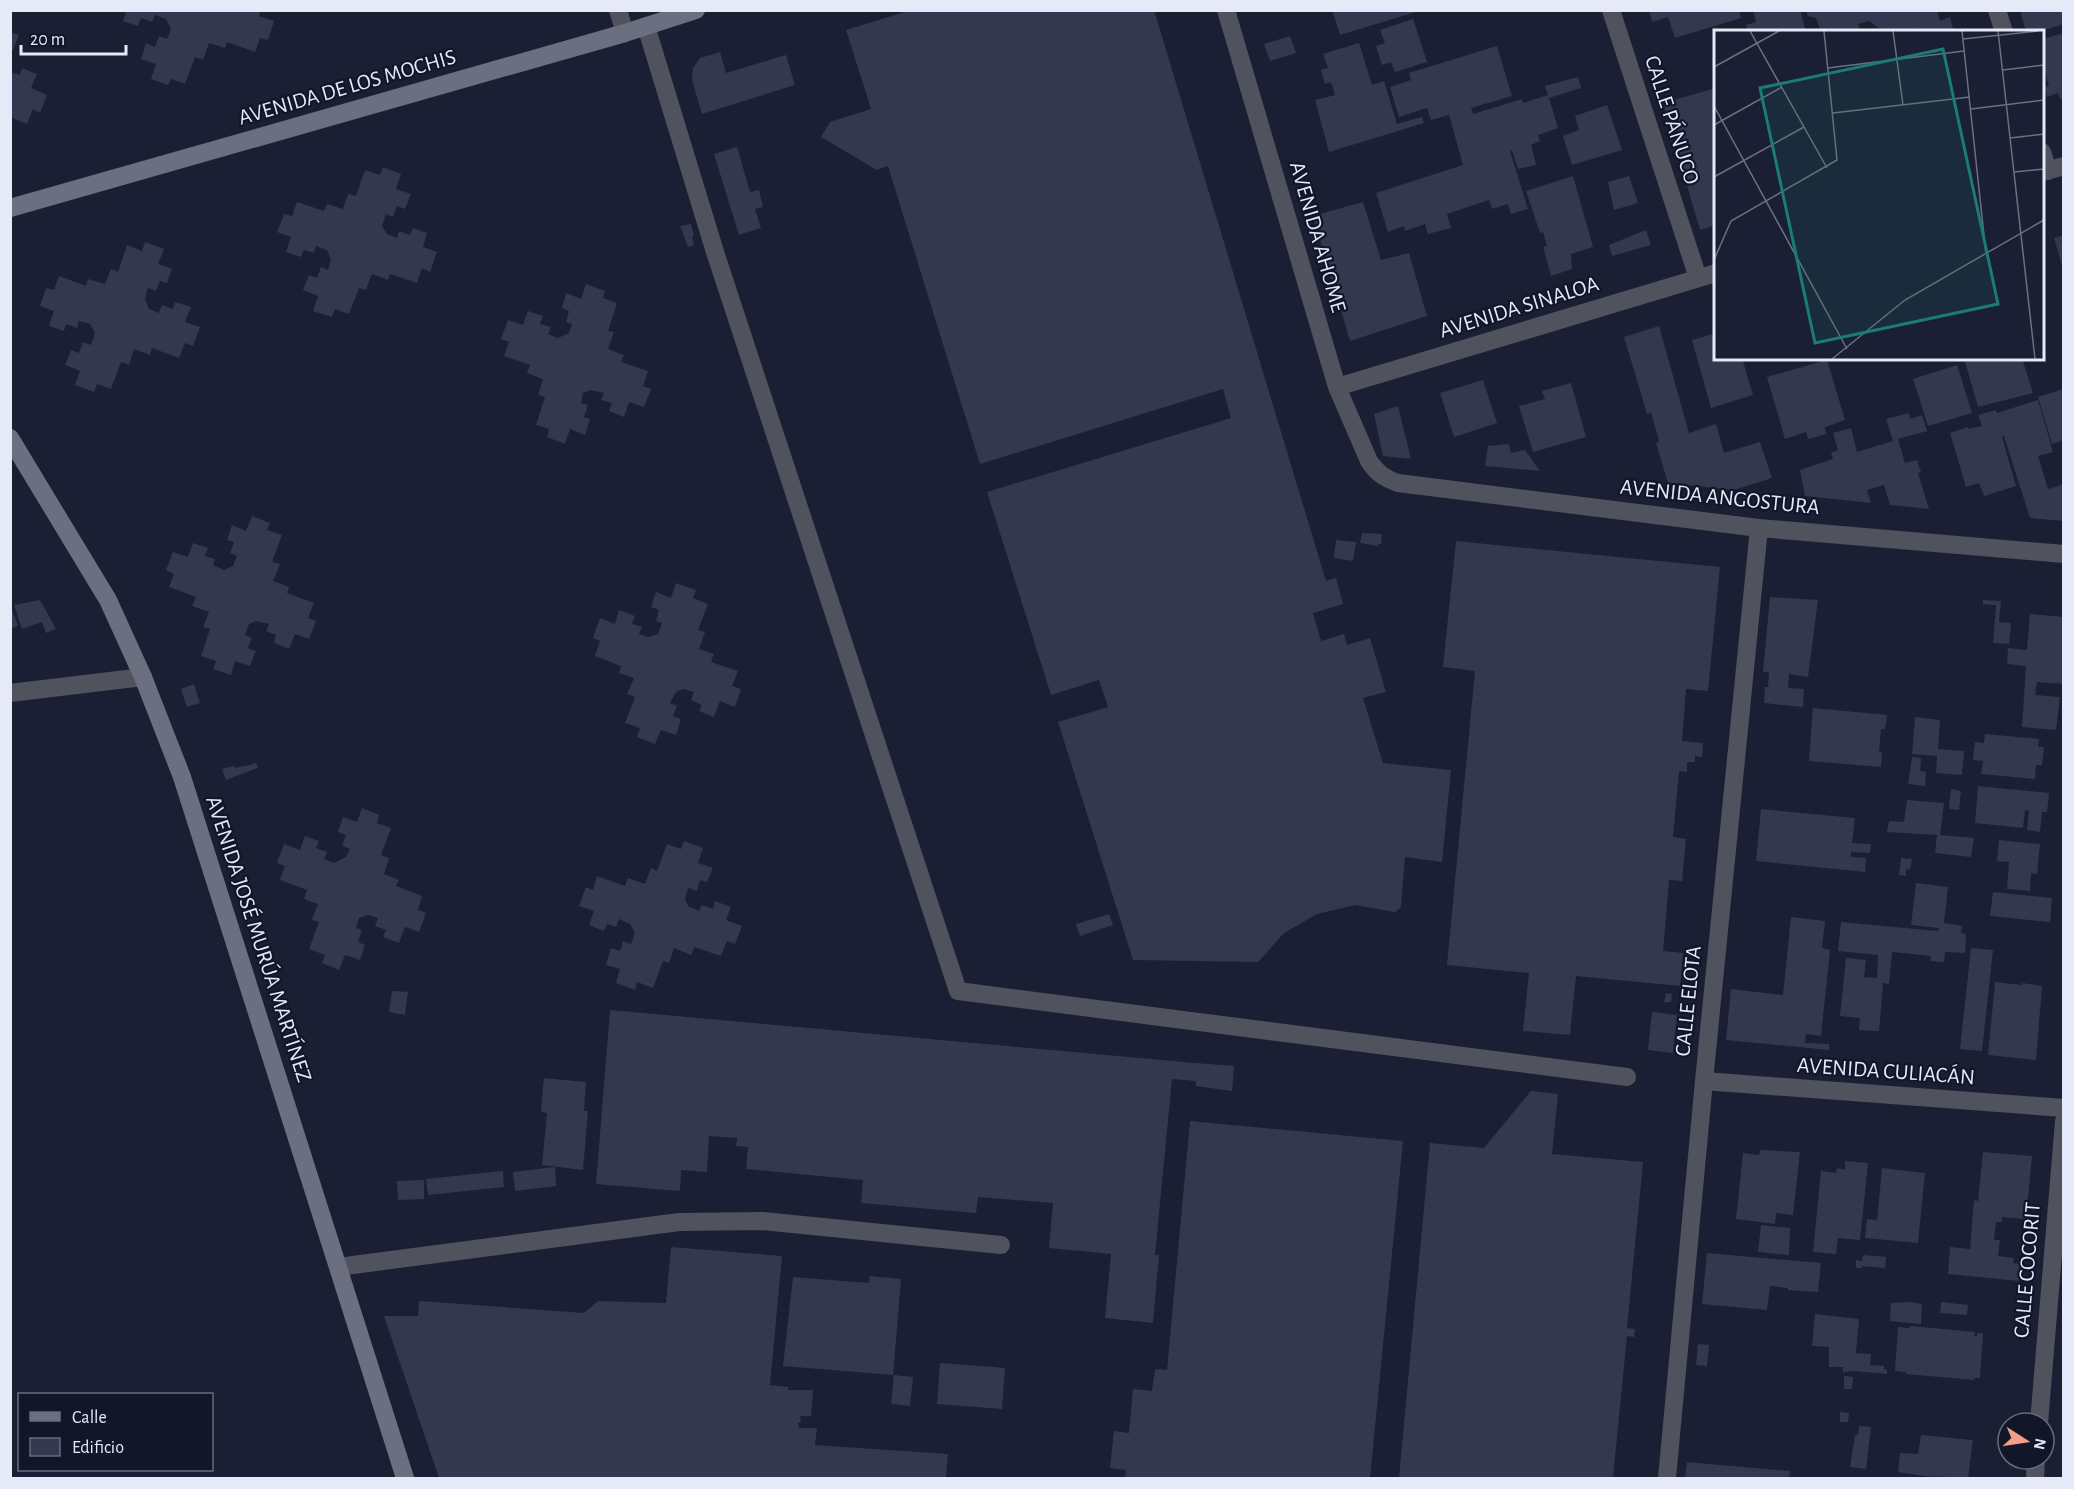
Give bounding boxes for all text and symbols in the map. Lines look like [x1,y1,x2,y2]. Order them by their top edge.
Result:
scale bar [21,18,126,56]
inset map [1714,30,2044,360]
text: 20 m [30,31,65,49]
street label: AVENIDA DE LOS MOCHIS [236,45,458,129]
street label: CALLE PÁNUCO [1641,53,1704,187]
street label: AVENIDA AHOME [1286,159,1350,315]
street label: AVENIDA SINALOA [1437,272,1601,342]
street label: AVENIDA ANGOSTURA [1619,476,1821,518]
street label: AVENIDA JOSÉ MURÚA MARTÍNEZ [202,793,317,1085]
street label: CALLE ELOTA [1671,944,1705,1057]
street label: AVENIDA CULIACÁN [1796,1053,1976,1088]
street label: CALLE COCORIT [2010,1201,2044,1339]
legend [18,1393,213,1471]
text: Calle [72,1409,107,1427]
north arrow [1996,1411,2056,1471]
text: N [2031,1437,2049,1451]
text: Edificio [72,1439,124,1457]

